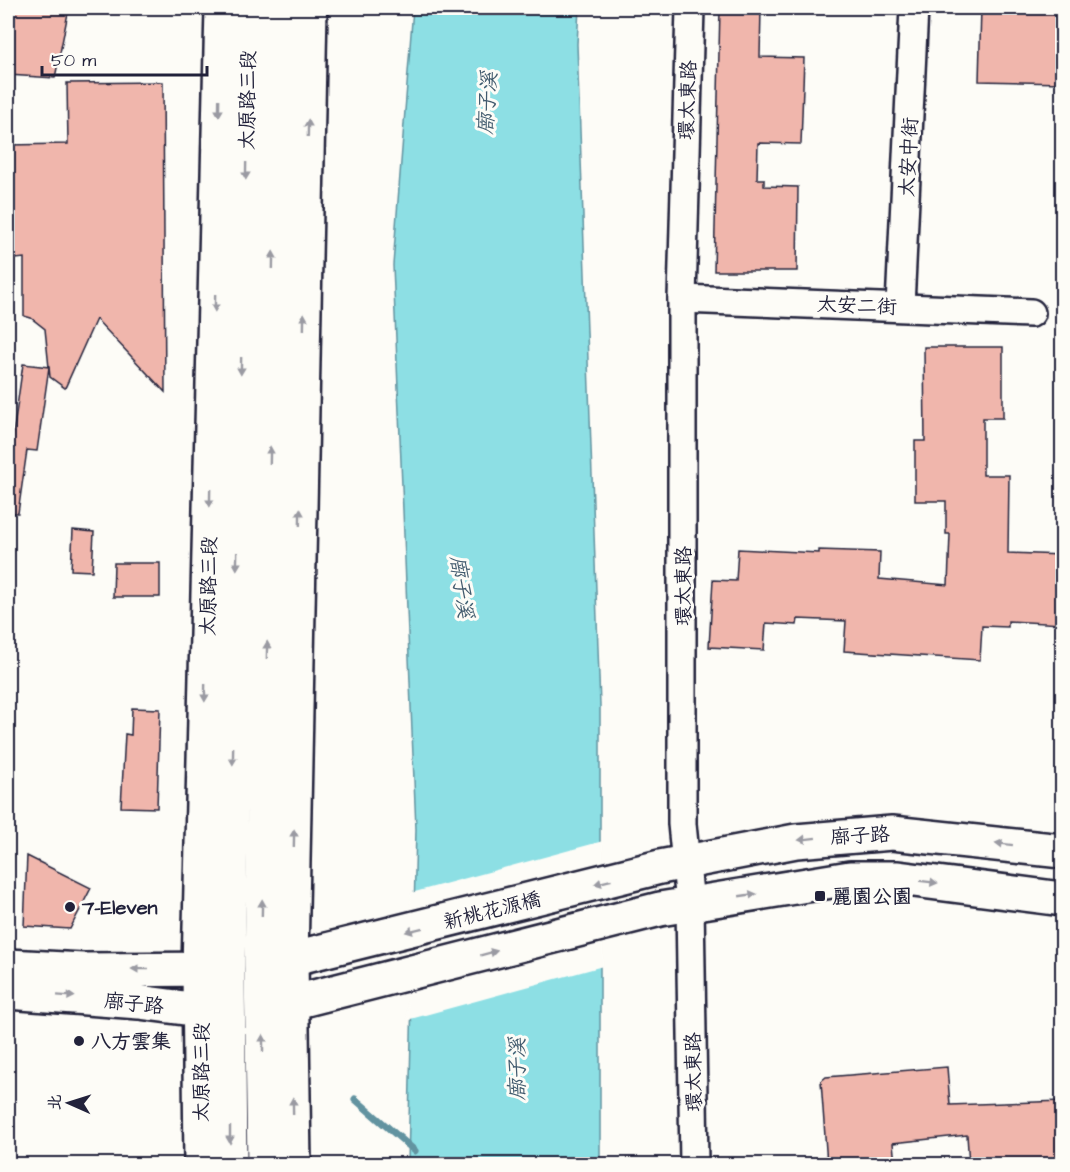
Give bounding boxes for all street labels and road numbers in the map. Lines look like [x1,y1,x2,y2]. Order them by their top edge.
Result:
street label: 太原路三段 [233,50,263,150]
street label: 環太東路 [673,59,703,140]
street label: 太安中街 [893,116,925,198]
street label: 太安二街 [817,291,897,321]
street label: 太原路三段 [194,536,224,636]
street label: 環太東路 [670,545,698,626]
street label: 廍子路 [829,820,892,852]
street label: 新桃花源橋 [440,885,544,937]
street label: 廍子路 [103,987,166,1021]
street label: 太原路三段 [188,1022,216,1122]
street label: 環太東路 [679,1031,709,1112]

